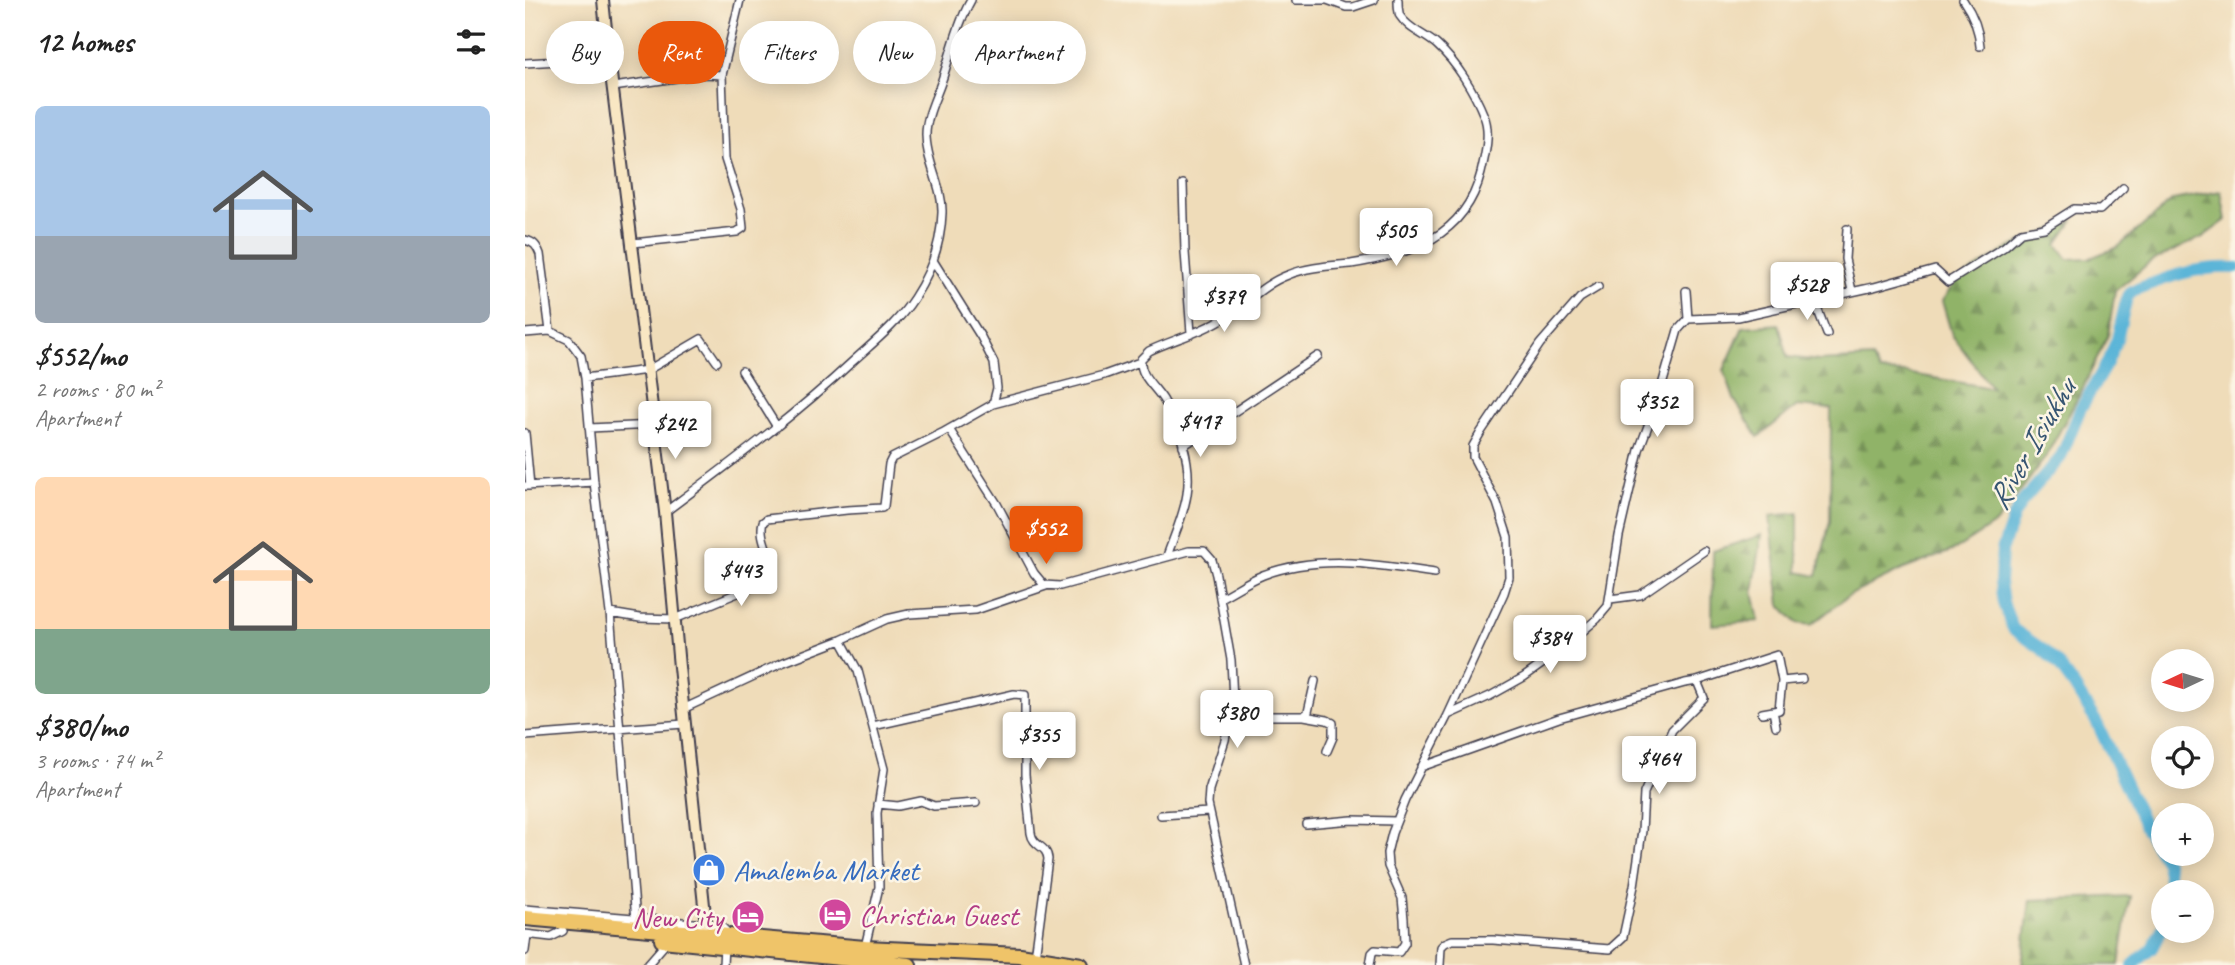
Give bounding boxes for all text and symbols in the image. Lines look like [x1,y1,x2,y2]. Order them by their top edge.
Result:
chip: Buy [546,21,624,84]
chip: Rent [638,21,725,84]
chip: Filters [739,21,839,84]
chip: New [853,21,936,84]
chip: Apartment [950,21,1086,84]
text: 12 homes [35,23,133,61]
icon: filters [452,23,490,61]
icon: home [200,152,326,278]
pin: $505 [1355,208,1437,268]
text: $505 [1376,216,1416,245]
pin: $528 [1766,262,1848,322]
text: $528 [1786,270,1828,299]
pin: $379 [1183,274,1265,334]
text: $379 [1203,282,1245,311]
text: $552/mo [35,337,126,375]
water label: River Isiukhu [1978,367,2088,517]
text: 2 rooms · 80 m² [35,375,159,404]
pin: $352 [1616,380,1698,439]
text: $352 [1636,387,1678,416]
pin: $417 [1159,400,1241,459]
pin: $242 [634,402,716,461]
text: Apartment [35,404,120,433]
text: $417 [1179,407,1221,436]
text: $242 [654,409,696,438]
pin: $552 [1005,506,1087,566]
text: $552 [1026,514,1066,543]
icon: home [200,523,326,649]
pin: $443 [700,548,782,608]
text: $443 [720,556,762,585]
pin: $384 [1509,616,1591,675]
text: $384 [1529,623,1571,652]
north arrow [2151,649,2214,712]
map controls [2151,649,2214,943]
pin: $380 [1196,690,1278,750]
text: $380 [1216,698,1258,727]
text: $380/mo [35,708,127,746]
pin: $355 [998,712,1080,772]
text: $355 [1019,720,1059,749]
button: locate [2151,726,2214,789]
pin: $464 [1618,736,1700,796]
text: $464 [1638,744,1680,773]
text: 3 rooms · 74 m² [35,746,159,775]
text: Apartment [35,775,120,804]
button: + [2151,803,2214,866]
shop icon: Amalemba Market [690,851,728,889]
place label: Amalemba Market [733,851,921,889]
button: − [2151,880,2214,943]
hotel icon: Christian Guest [816,896,854,934]
place label: Christian Guest [859,896,1021,934]
place label: New City [632,898,726,936]
hotel icon: New City [729,898,767,936]

